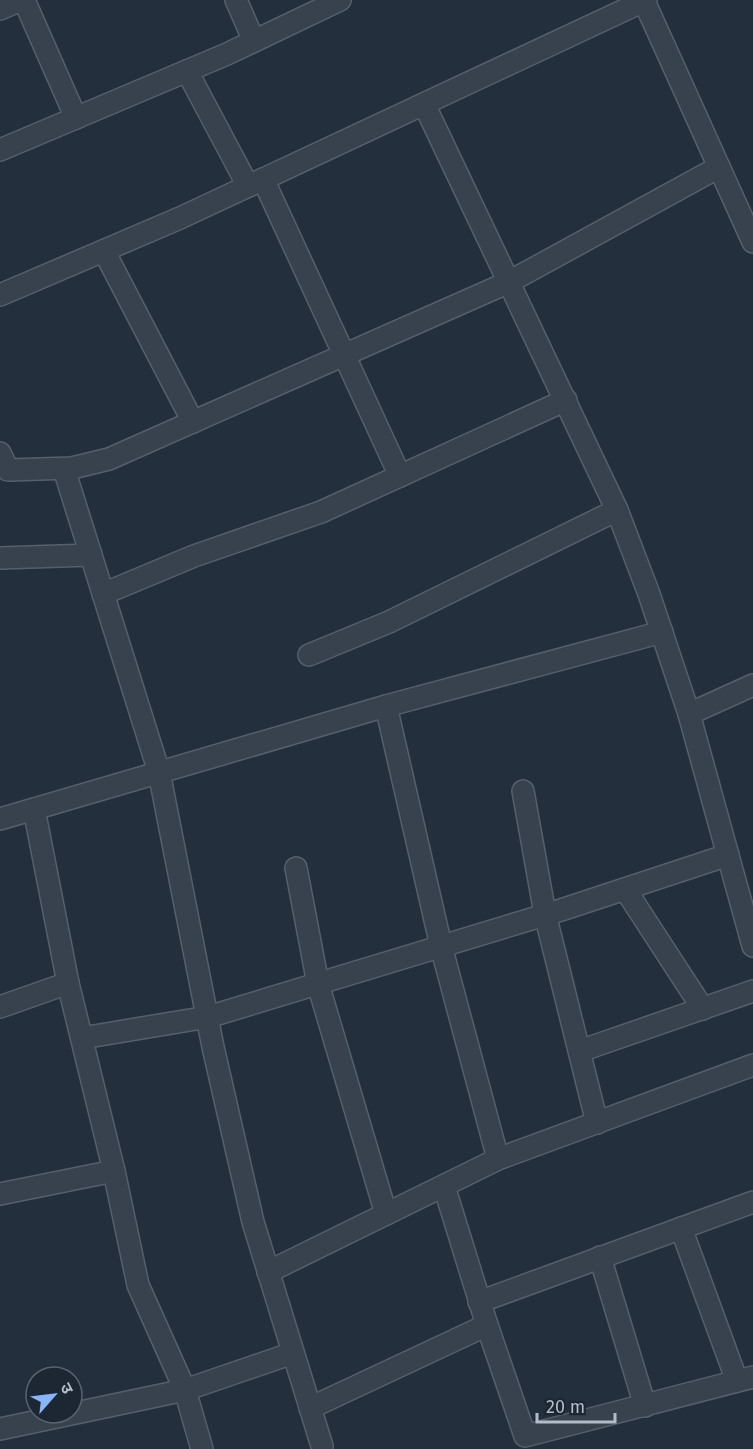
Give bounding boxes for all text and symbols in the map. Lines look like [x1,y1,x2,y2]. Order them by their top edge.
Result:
north arrow [24,1365,84,1425]
text: उ [56,1380,78,1397]
scale bar [537,1386,615,1424]
text: 20 m [546,1396,585,1418]

